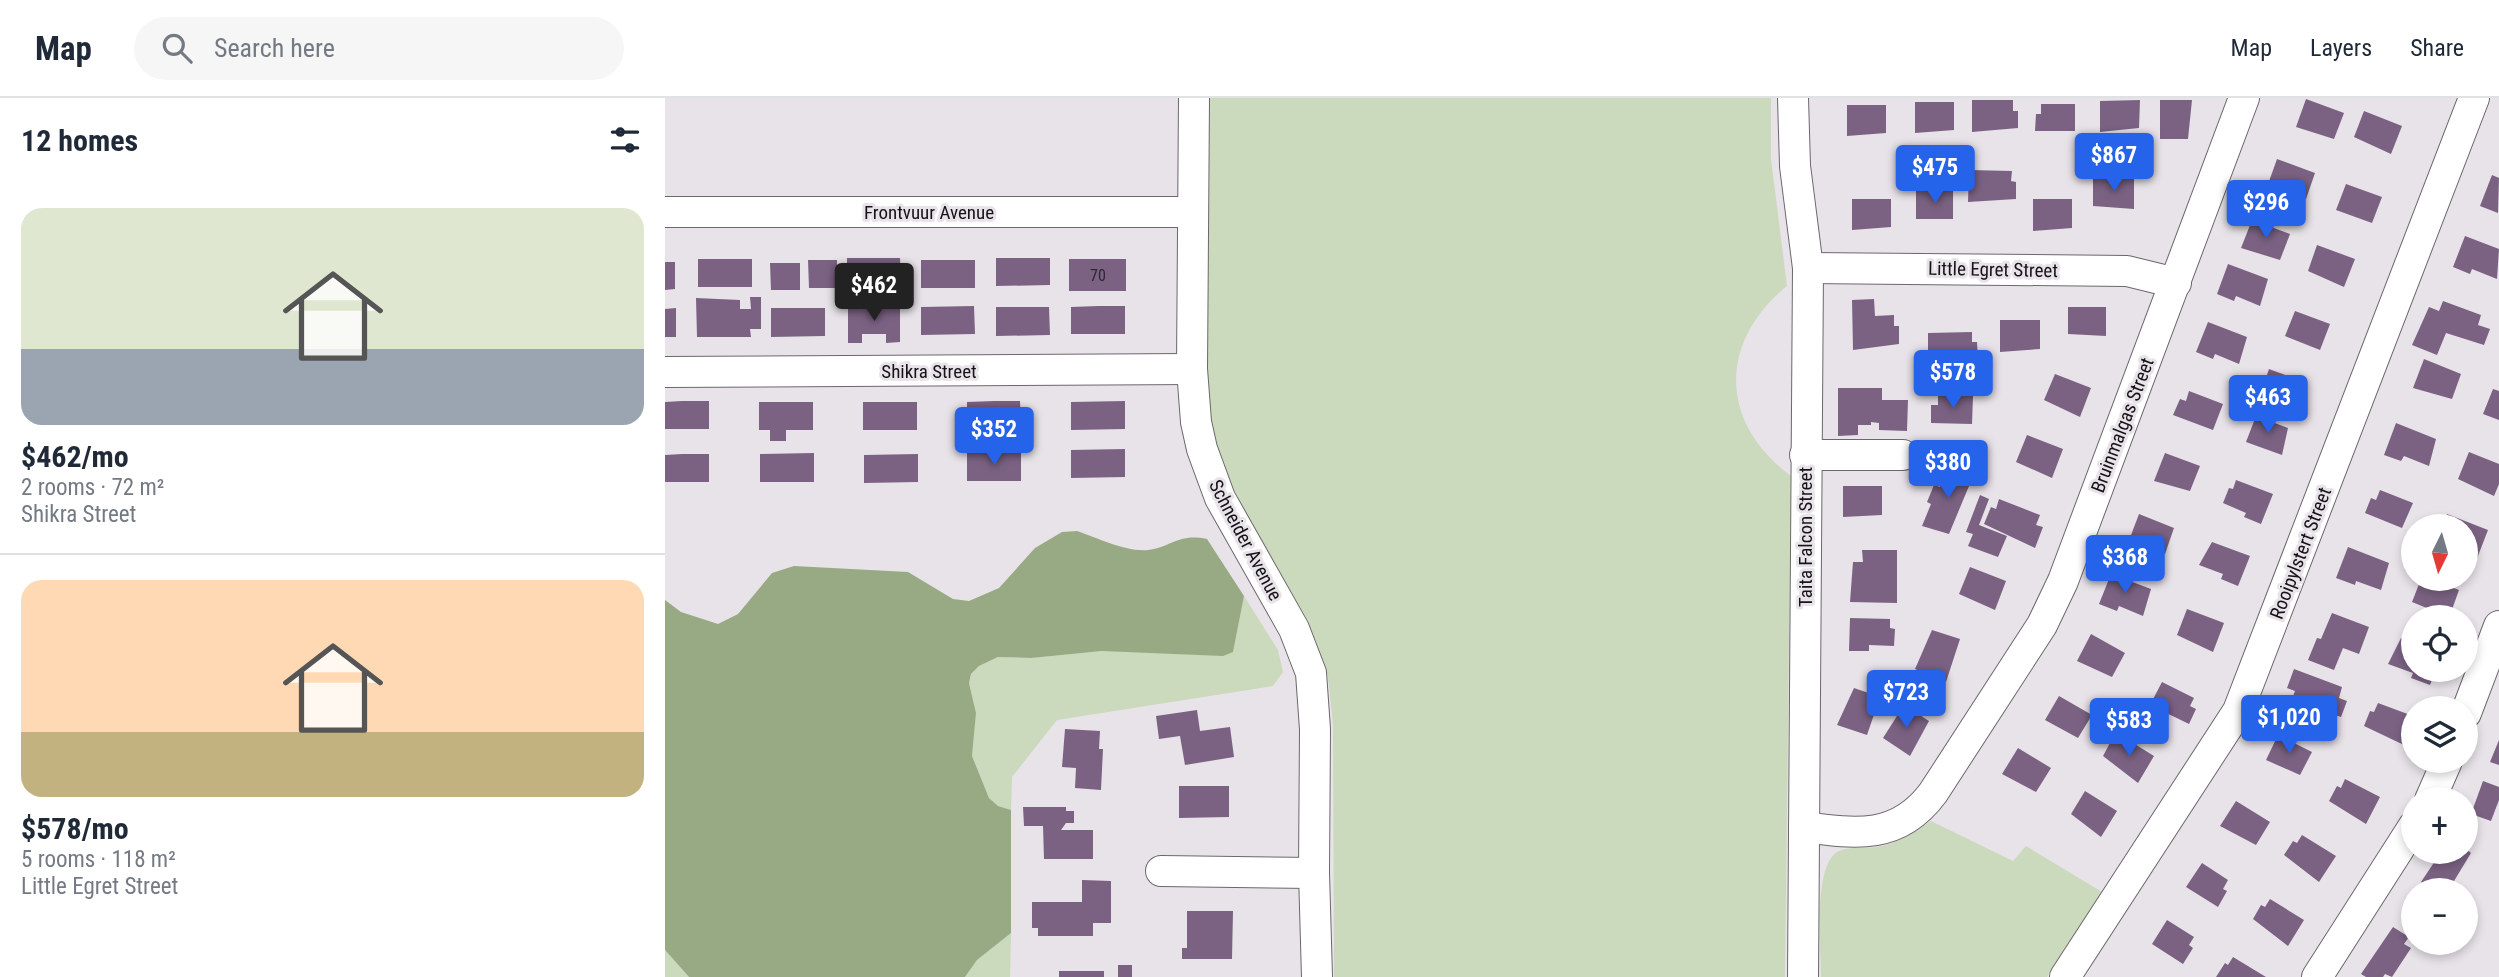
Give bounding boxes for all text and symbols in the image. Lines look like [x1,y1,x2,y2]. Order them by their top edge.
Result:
search box [134,17,624,80]
text: Map [35,29,92,68]
icon: search [158,29,196,67]
text: Search here [214,33,335,63]
text: Map [2231,34,2272,62]
text: Layers [2310,34,2372,62]
text: Share [2410,34,2464,62]
icon: filters [606,121,644,159]
text: 12 homes [21,123,138,158]
pin: $867 [2073,134,2155,193]
text: $867 [2091,142,2137,169]
pin: $475 [1894,146,1976,205]
text: $475 [1912,154,1958,181]
pin: $296 [2225,180,2307,240]
text: $296 [2243,189,2289,216]
street label: Frontvuur Avenue [864,201,994,224]
icon: home [270,253,396,379]
street label: Little Egret Street [1928,257,2058,282]
pin: $462 [833,264,915,323]
house number: 70 [1090,266,1106,285]
text: $462 [851,272,897,299]
pin: $578 [1912,350,1994,410]
street label: Bruinmalgas Street [2086,354,2159,496]
text: $578 [1930,359,1976,386]
street label: Shikra Street [881,360,977,383]
pin: $463 [2227,376,2309,435]
text: $463 [2245,384,2291,411]
pin: $352 [953,408,1035,467]
text: $352 [971,416,1017,443]
text: $462/mo [21,439,129,474]
pin: $380 [1907,440,1989,500]
text: $380 [1925,449,1971,476]
street label: Taita Falcon Street [1794,467,1817,607]
text: 2 rooms · 72 m² [21,474,164,501]
street label: Schneider Avenue [1204,476,1287,605]
street label: Rooipylstert Street [2265,484,2336,622]
text: Shikra Street [21,501,136,528]
north arrow [2401,514,2478,592]
map controls [2401,514,2478,955]
pin: $368 [2084,536,2166,595]
text: $368 [2102,544,2148,571]
button: locate [2401,605,2478,682]
icon: home [270,625,396,751]
pin: $723 [1865,670,1947,730]
text: $723 [1883,679,1929,706]
pin: $1,020 [2232,696,2346,755]
button: layers [2401,696,2478,773]
pin: $583 [2088,698,2170,758]
text: $1,020 [2257,704,2321,731]
text: $583 [2106,707,2152,734]
button: + [2401,787,2478,864]
text: $578/mo [21,811,129,846]
text: 5 rooms · 118 m² [21,846,176,873]
text: Little Egret Street [21,873,178,900]
button: − [2401,878,2478,955]

